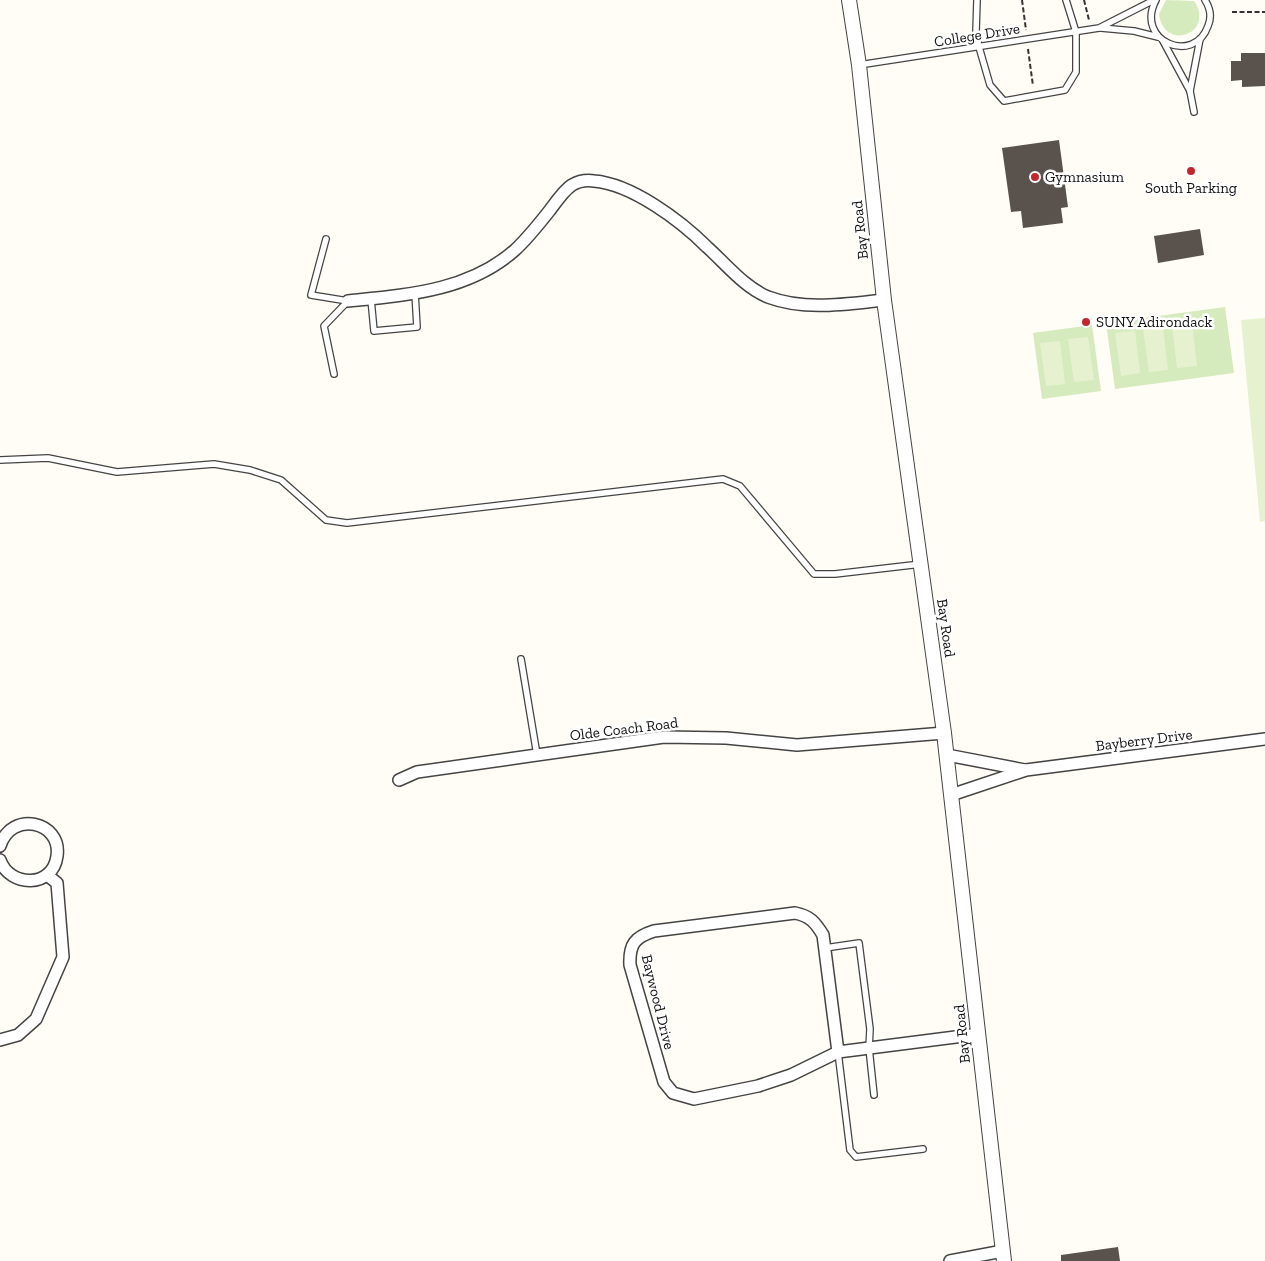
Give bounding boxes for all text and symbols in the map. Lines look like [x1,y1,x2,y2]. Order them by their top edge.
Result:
street label: College Drive [933,19,1021,51]
marker: South Parking [1185,165,1197,177]
place label: Gymnasium [1045,168,1124,186]
marker: Gymnasium [1029,171,1041,183]
place label: South Parking [1145,179,1237,197]
street label: Bay Road [848,199,872,260]
place label: SUNY Adirondack [1096,313,1212,331]
marker: SUNY Adirondack [1080,316,1092,328]
street label: Bay Road [933,598,959,659]
street label: Olde Coach Road [569,713,680,745]
street label: Bayberry Drive [1095,725,1193,755]
street label: Baywood Drive [637,953,679,1051]
street label: Bay Road [950,1003,974,1064]

